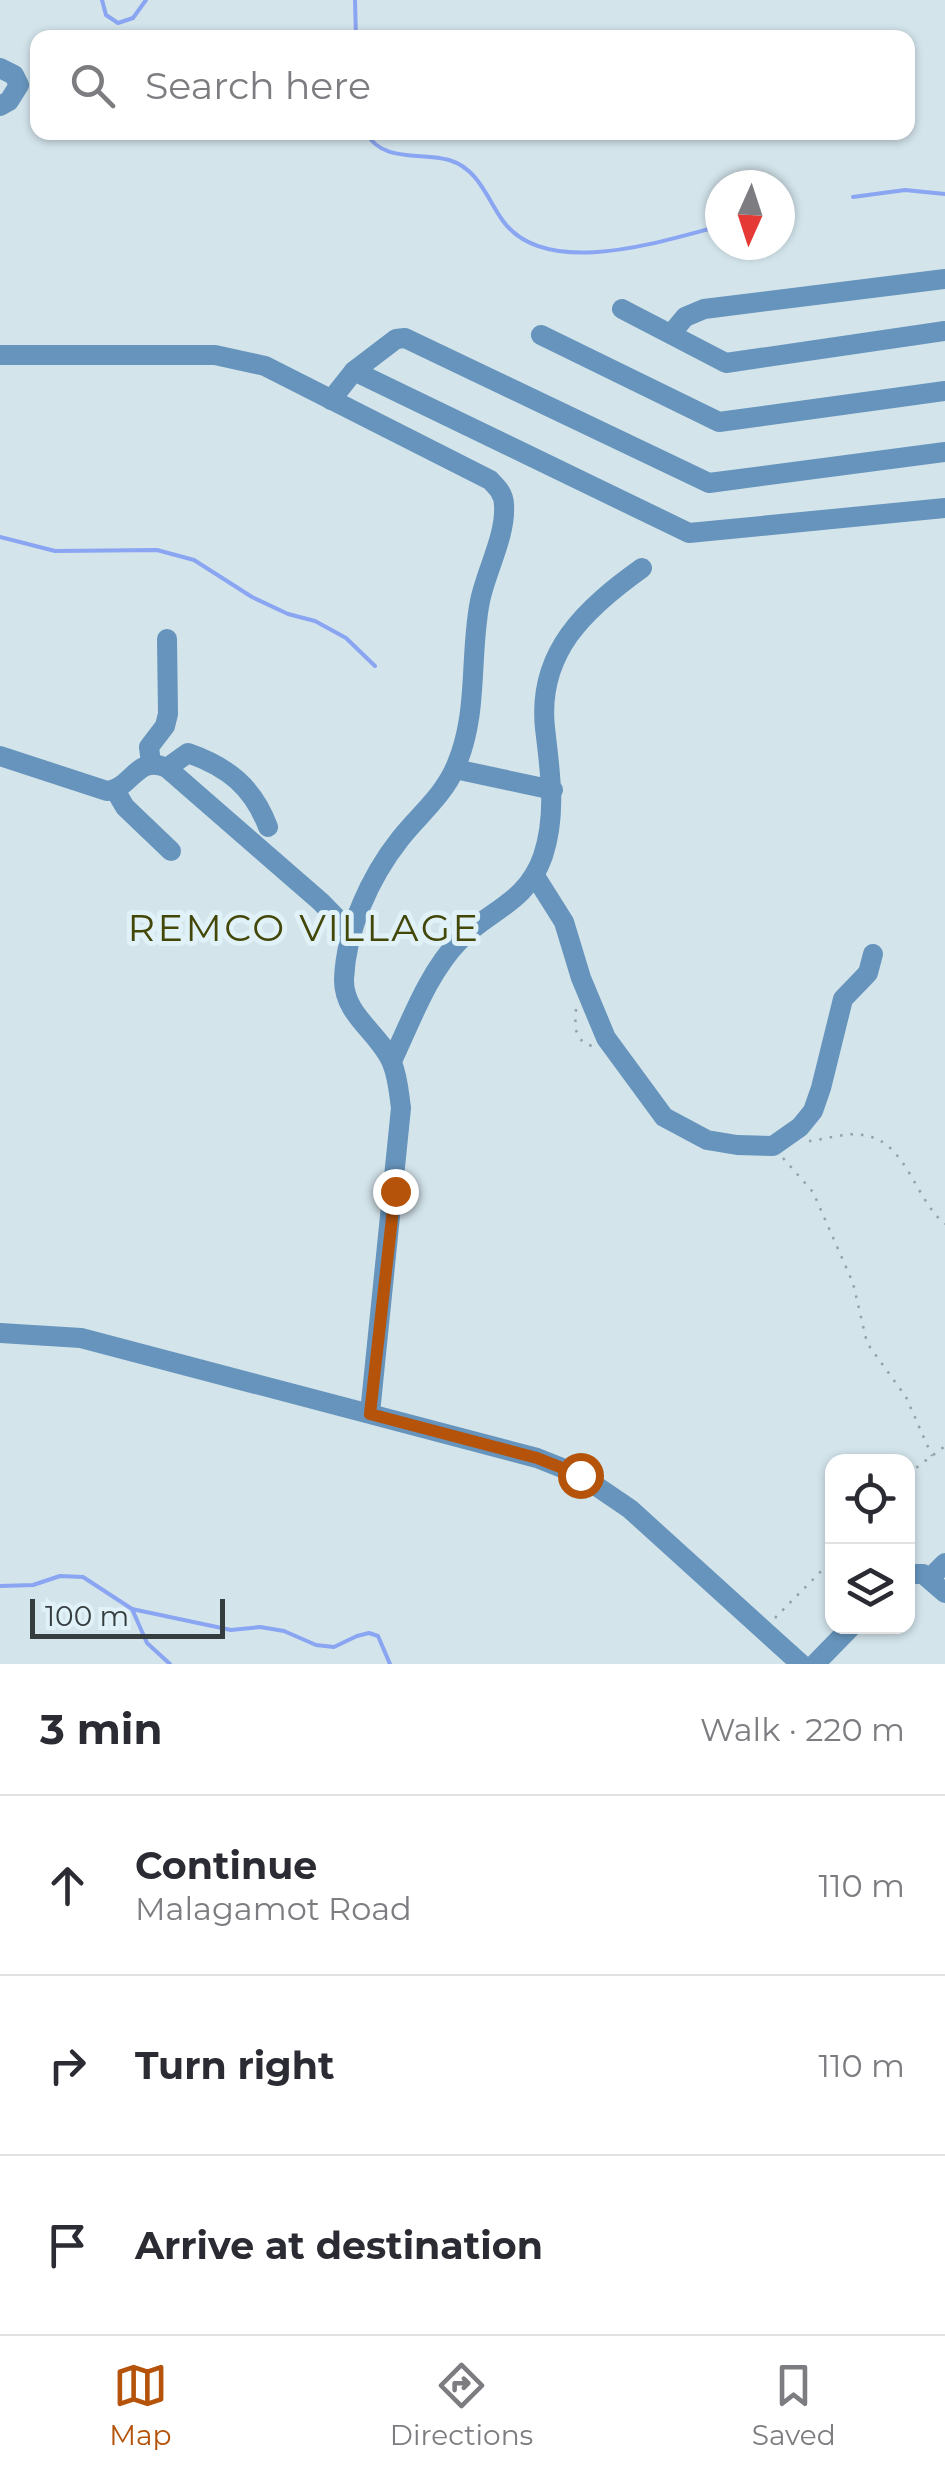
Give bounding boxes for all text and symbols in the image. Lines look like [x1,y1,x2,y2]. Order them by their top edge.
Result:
search box [30,30,915,140]
icon: search [65,58,120,113]
text: Search here [145,62,371,109]
north arrow [705,170,795,260]
district label: REMCO VILLAGE [128,904,481,951]
route end [373,1169,419,1215]
route start [558,1453,604,1499]
map controls [825,1454,915,1634]
button: locate [825,1454,915,1544]
button: layers [825,1544,915,1634]
scale bar [30,1594,225,1638]
text: 100 m [45,1599,129,1633]
text: 3 min [40,1703,162,1755]
text: Walk · 220 m [700,1710,905,1749]
text: Continue [135,1842,317,1889]
icon: ahead [40,1858,95,1913]
text: 110 m [818,1866,905,1905]
text: Malagamot Road [135,1889,412,1928]
icon: right [40,2038,95,2093]
text: Turn right [135,2042,334,2089]
text: 110 m [818,2046,905,2085]
icon: arrive [40,2218,95,2273]
text: Arrive at destination [135,2222,543,2269]
tab: Map [109,2358,171,2452]
tab: Directions [390,2358,533,2452]
tab: Saved [752,2358,836,2452]

